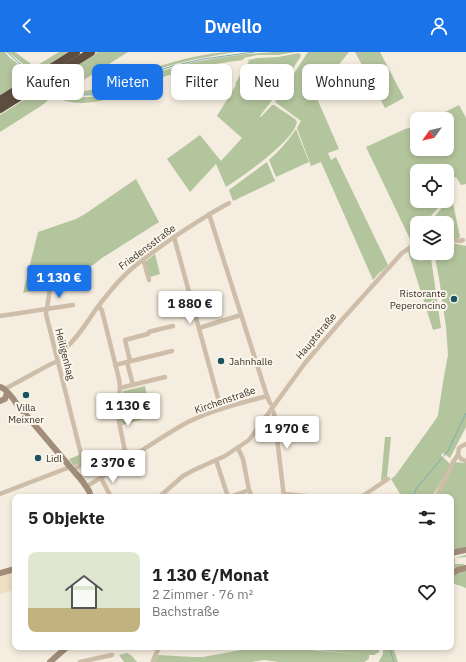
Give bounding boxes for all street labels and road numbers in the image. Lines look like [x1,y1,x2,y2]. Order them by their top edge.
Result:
street label: Friedensstraße [116,221,178,273]
street label: Hauptstraße [293,310,339,362]
street label: Heiligenhag [52,327,78,382]
street label: Kirchenstraße [193,383,258,416]

